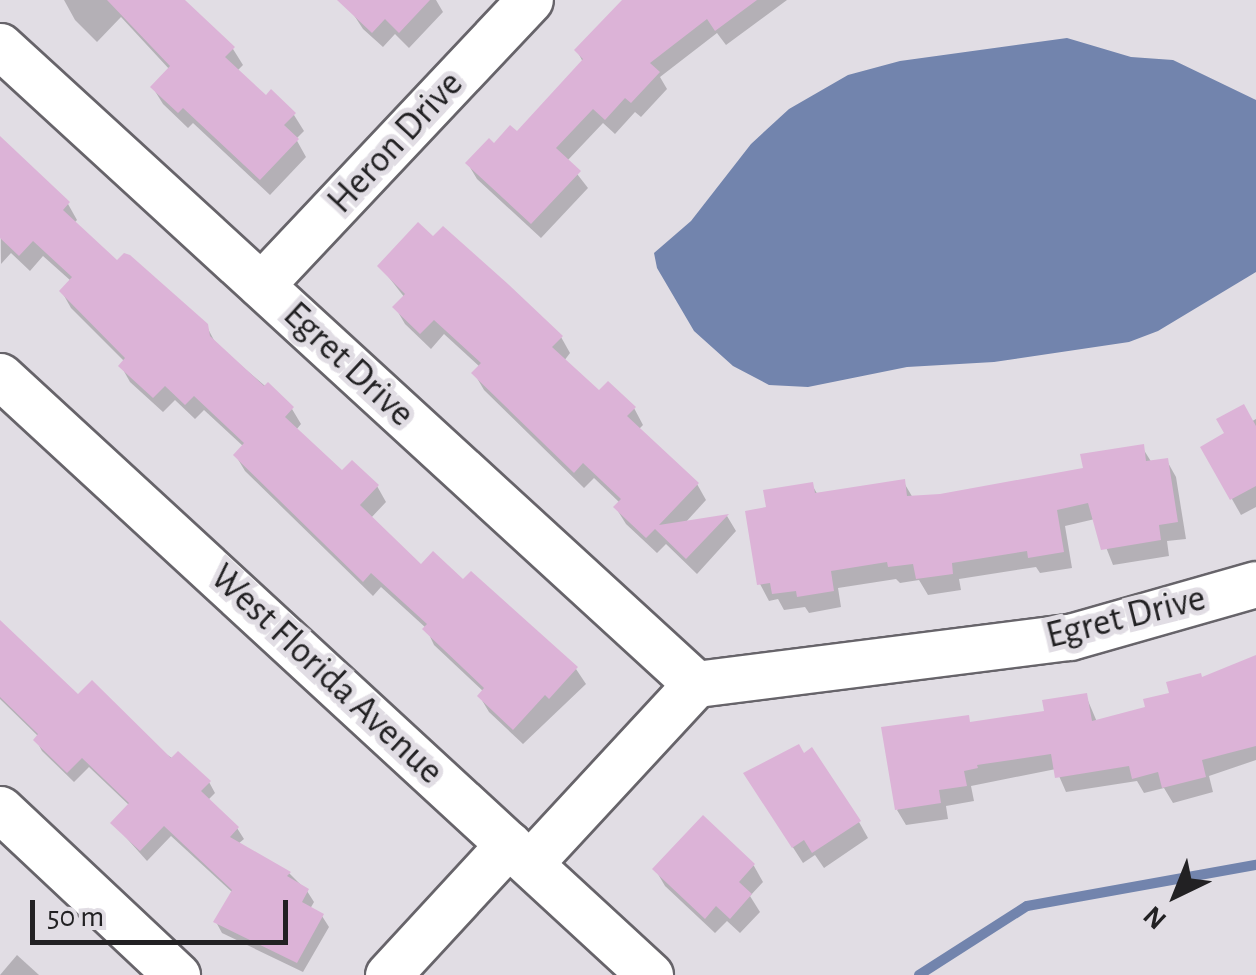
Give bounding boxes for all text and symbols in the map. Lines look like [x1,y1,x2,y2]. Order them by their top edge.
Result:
street label: Heron Drive [319,62,473,224]
street label: Egret Drive [273,293,423,437]
street label: West Florida Avenue [200,555,452,795]
street label: Egret Drive [1042,576,1210,660]
north arrow [1126,845,1226,945]
scale bar [35,880,292,942]
text: N [1139,900,1172,934]
text: 50 m [47,902,104,932]

